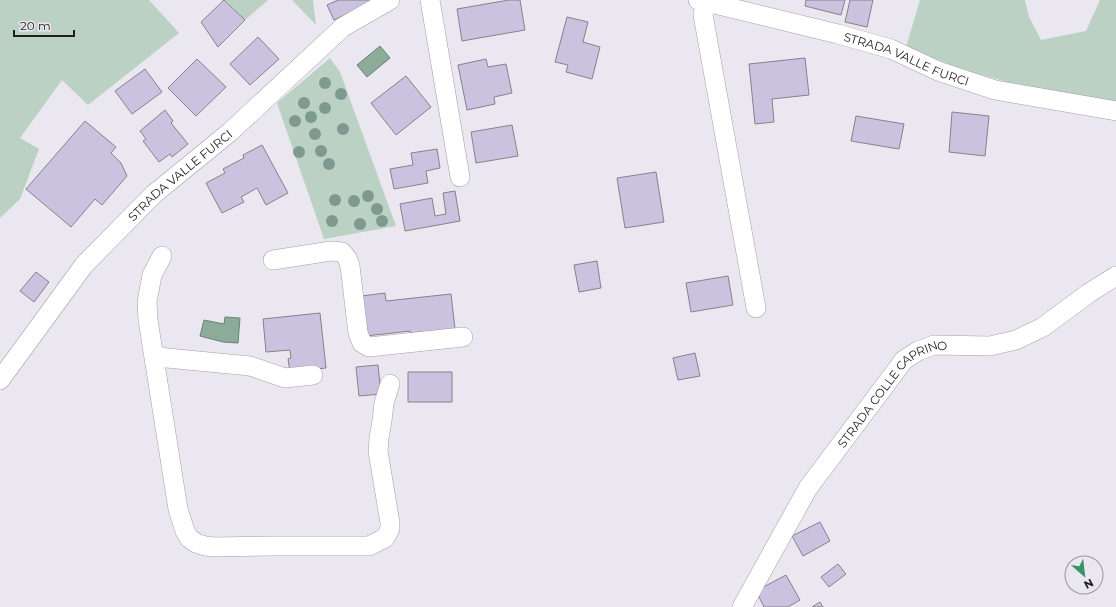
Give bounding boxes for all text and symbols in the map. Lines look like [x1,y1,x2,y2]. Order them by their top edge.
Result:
scale bar [14,12,74,38]
text: 20 m [20,18,51,33]
street label: STRADA VALLE FURCI [842,29,971,88]
street label: STRADA VALLE FURCI [124,126,235,224]
street label: STRADA COLLE CAPRINO [834,337,947,450]
north arrow [1064,555,1104,595]
text: N [1081,576,1096,592]

